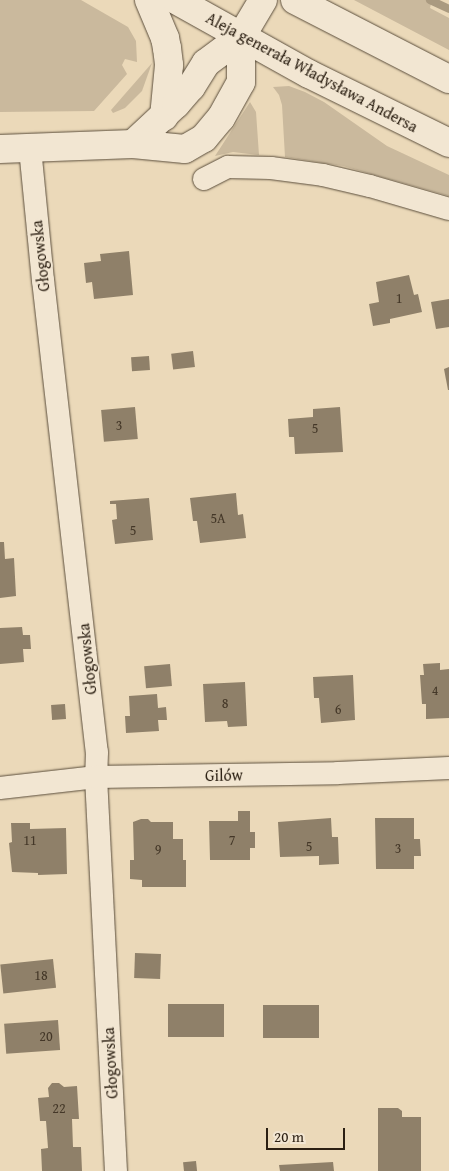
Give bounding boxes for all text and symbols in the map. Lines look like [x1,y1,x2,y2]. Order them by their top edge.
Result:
street label: Aleja generała Władysława Andersa [203,8,421,136]
street label: Głogowska [27,219,53,293]
house number: 1 [396,290,402,306]
house number: 3 [116,417,122,433]
house number: 5 [312,420,318,436]
house number: 5A [210,510,226,526]
house number: 5 [130,522,136,538]
street label: Głogowska [74,622,100,696]
house number: 4 [432,682,438,698]
house number: 8 [222,695,228,711]
house number: 6 [335,701,341,717]
street label: Gilów [205,765,243,785]
house number: 11 [23,832,37,848]
house number: 7 [229,832,235,848]
house number: 5 [306,838,312,854]
house number: 3 [395,840,401,856]
house number: 9 [155,841,161,857]
house number: 18 [34,967,48,983]
street label: Głogowska [99,1027,121,1099]
house number: 20 [39,1028,53,1044]
house number: 22 [52,1100,66,1116]
scale bar [269,1118,348,1150]
text: 20 m [274,1126,304,1147]

